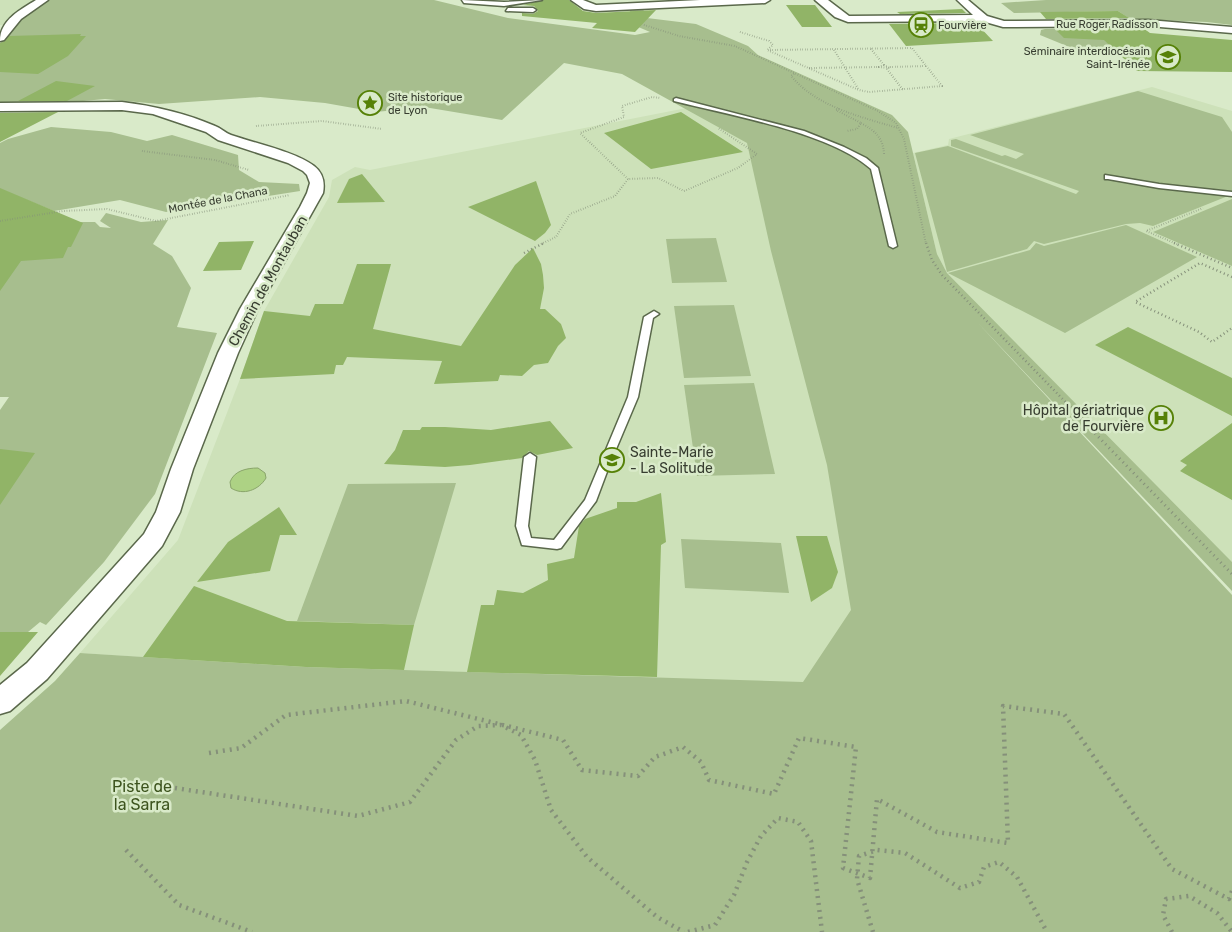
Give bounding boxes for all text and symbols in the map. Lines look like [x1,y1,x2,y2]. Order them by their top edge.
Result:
station icon: Fourvière [908,12,934,38]
street label: Rue Roger Radisson [1056,18,1158,31]
place label: Fourvière [938,19,987,32]
school or university icon: Séminaire interdiocésain Saint-Irénée [1155,44,1181,70]
place label: Séminaire interdiocésain Saint-Irénée [1024,45,1150,71]
place icon: Site historique de Lyon [357,90,383,116]
place label: Site historique de Lyon [388,91,462,117]
street label: Montée de la Chana [167,184,269,216]
street label: Chemin de Montauban [225,213,311,349]
place label: Hôpital gériatrique de Fourvière [1023,402,1144,435]
hospital icon: Hôpital gériatrique de Fourvière [1148,405,1174,431]
place label: Sainte-Marie - La Solitude [630,444,714,477]
school or university icon: Sainte-Marie - La Solitude [599,447,625,473]
park label: Piste de la Sarra [112,777,172,814]

